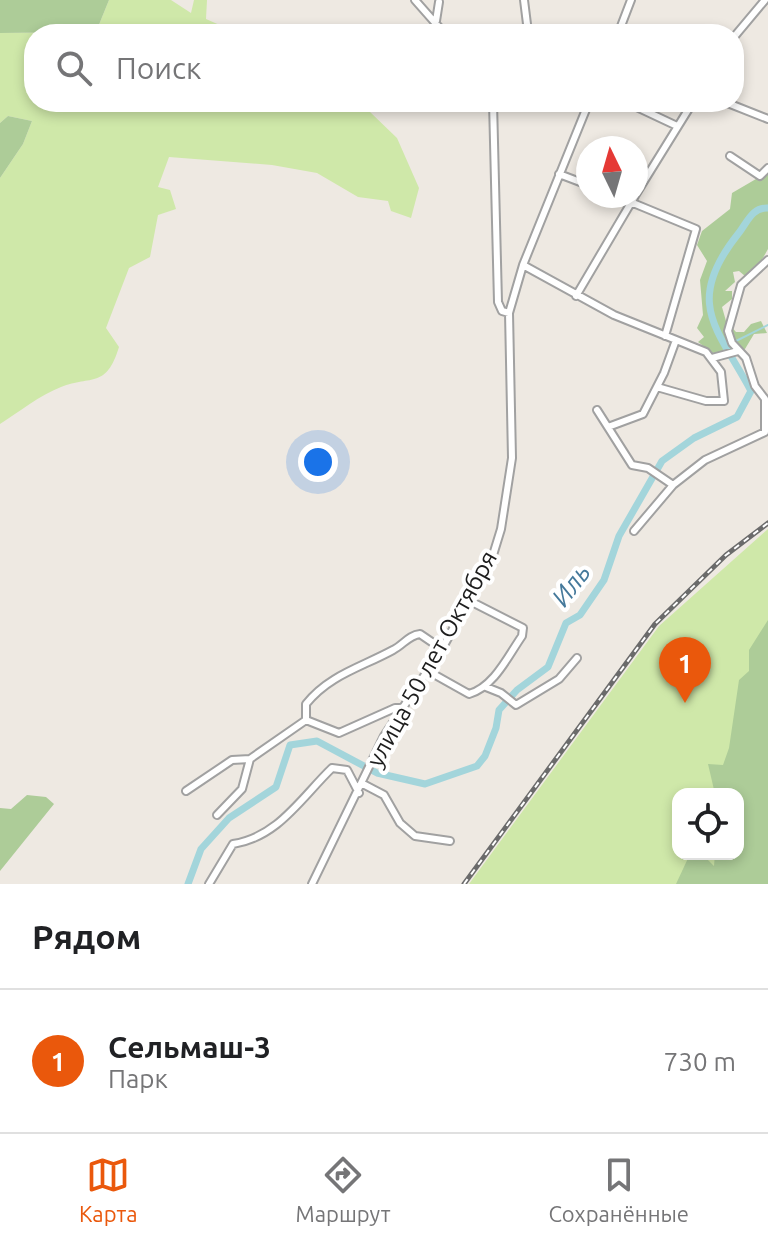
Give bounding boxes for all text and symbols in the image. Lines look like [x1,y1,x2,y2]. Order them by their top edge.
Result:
search box [24,24,744,112]
icon: search [52,46,96,90]
text: Поиск [116,51,201,85]
north arrow [576,136,648,208]
your location [298,442,338,482]
street label: улица 50 лет Октября [361,546,502,771]
water label: Иль [545,558,596,612]
pin: 1 [659,637,711,703]
map controls [672,788,744,860]
button: locate [672,788,744,860]
text: Рядом [32,917,141,955]
text: Сельмаш-3 [108,1030,271,1064]
text: 1 [51,1047,65,1076]
text: 730 m [664,1047,736,1076]
text: Парк [108,1064,168,1093]
tab: Карта [79,1153,138,1226]
tab: Маршрут [296,1153,390,1226]
tab: Сохранённые [548,1153,689,1226]

